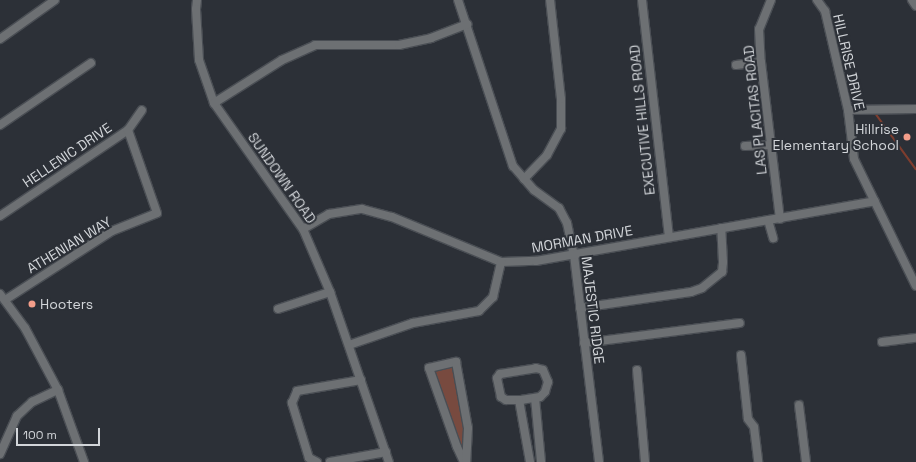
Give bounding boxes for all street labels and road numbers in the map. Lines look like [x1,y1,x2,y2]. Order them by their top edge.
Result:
street label: HILLRISE DRIVE [830,12,868,112]
street label: EXECUTIVE HILLS ROAD [626,44,658,196]
street label: LAS PLACITAS ROAD [740,44,770,176]
street label: HELLENIC DRIVE [19,119,115,191]
street label: SUNDOWN ROAD [244,129,320,227]
street label: ATHENIAN WAY [24,213,114,277]
street label: MORMAN DRIVE [530,222,634,256]
street label: MAJESTIC RIDGE [578,255,608,365]

